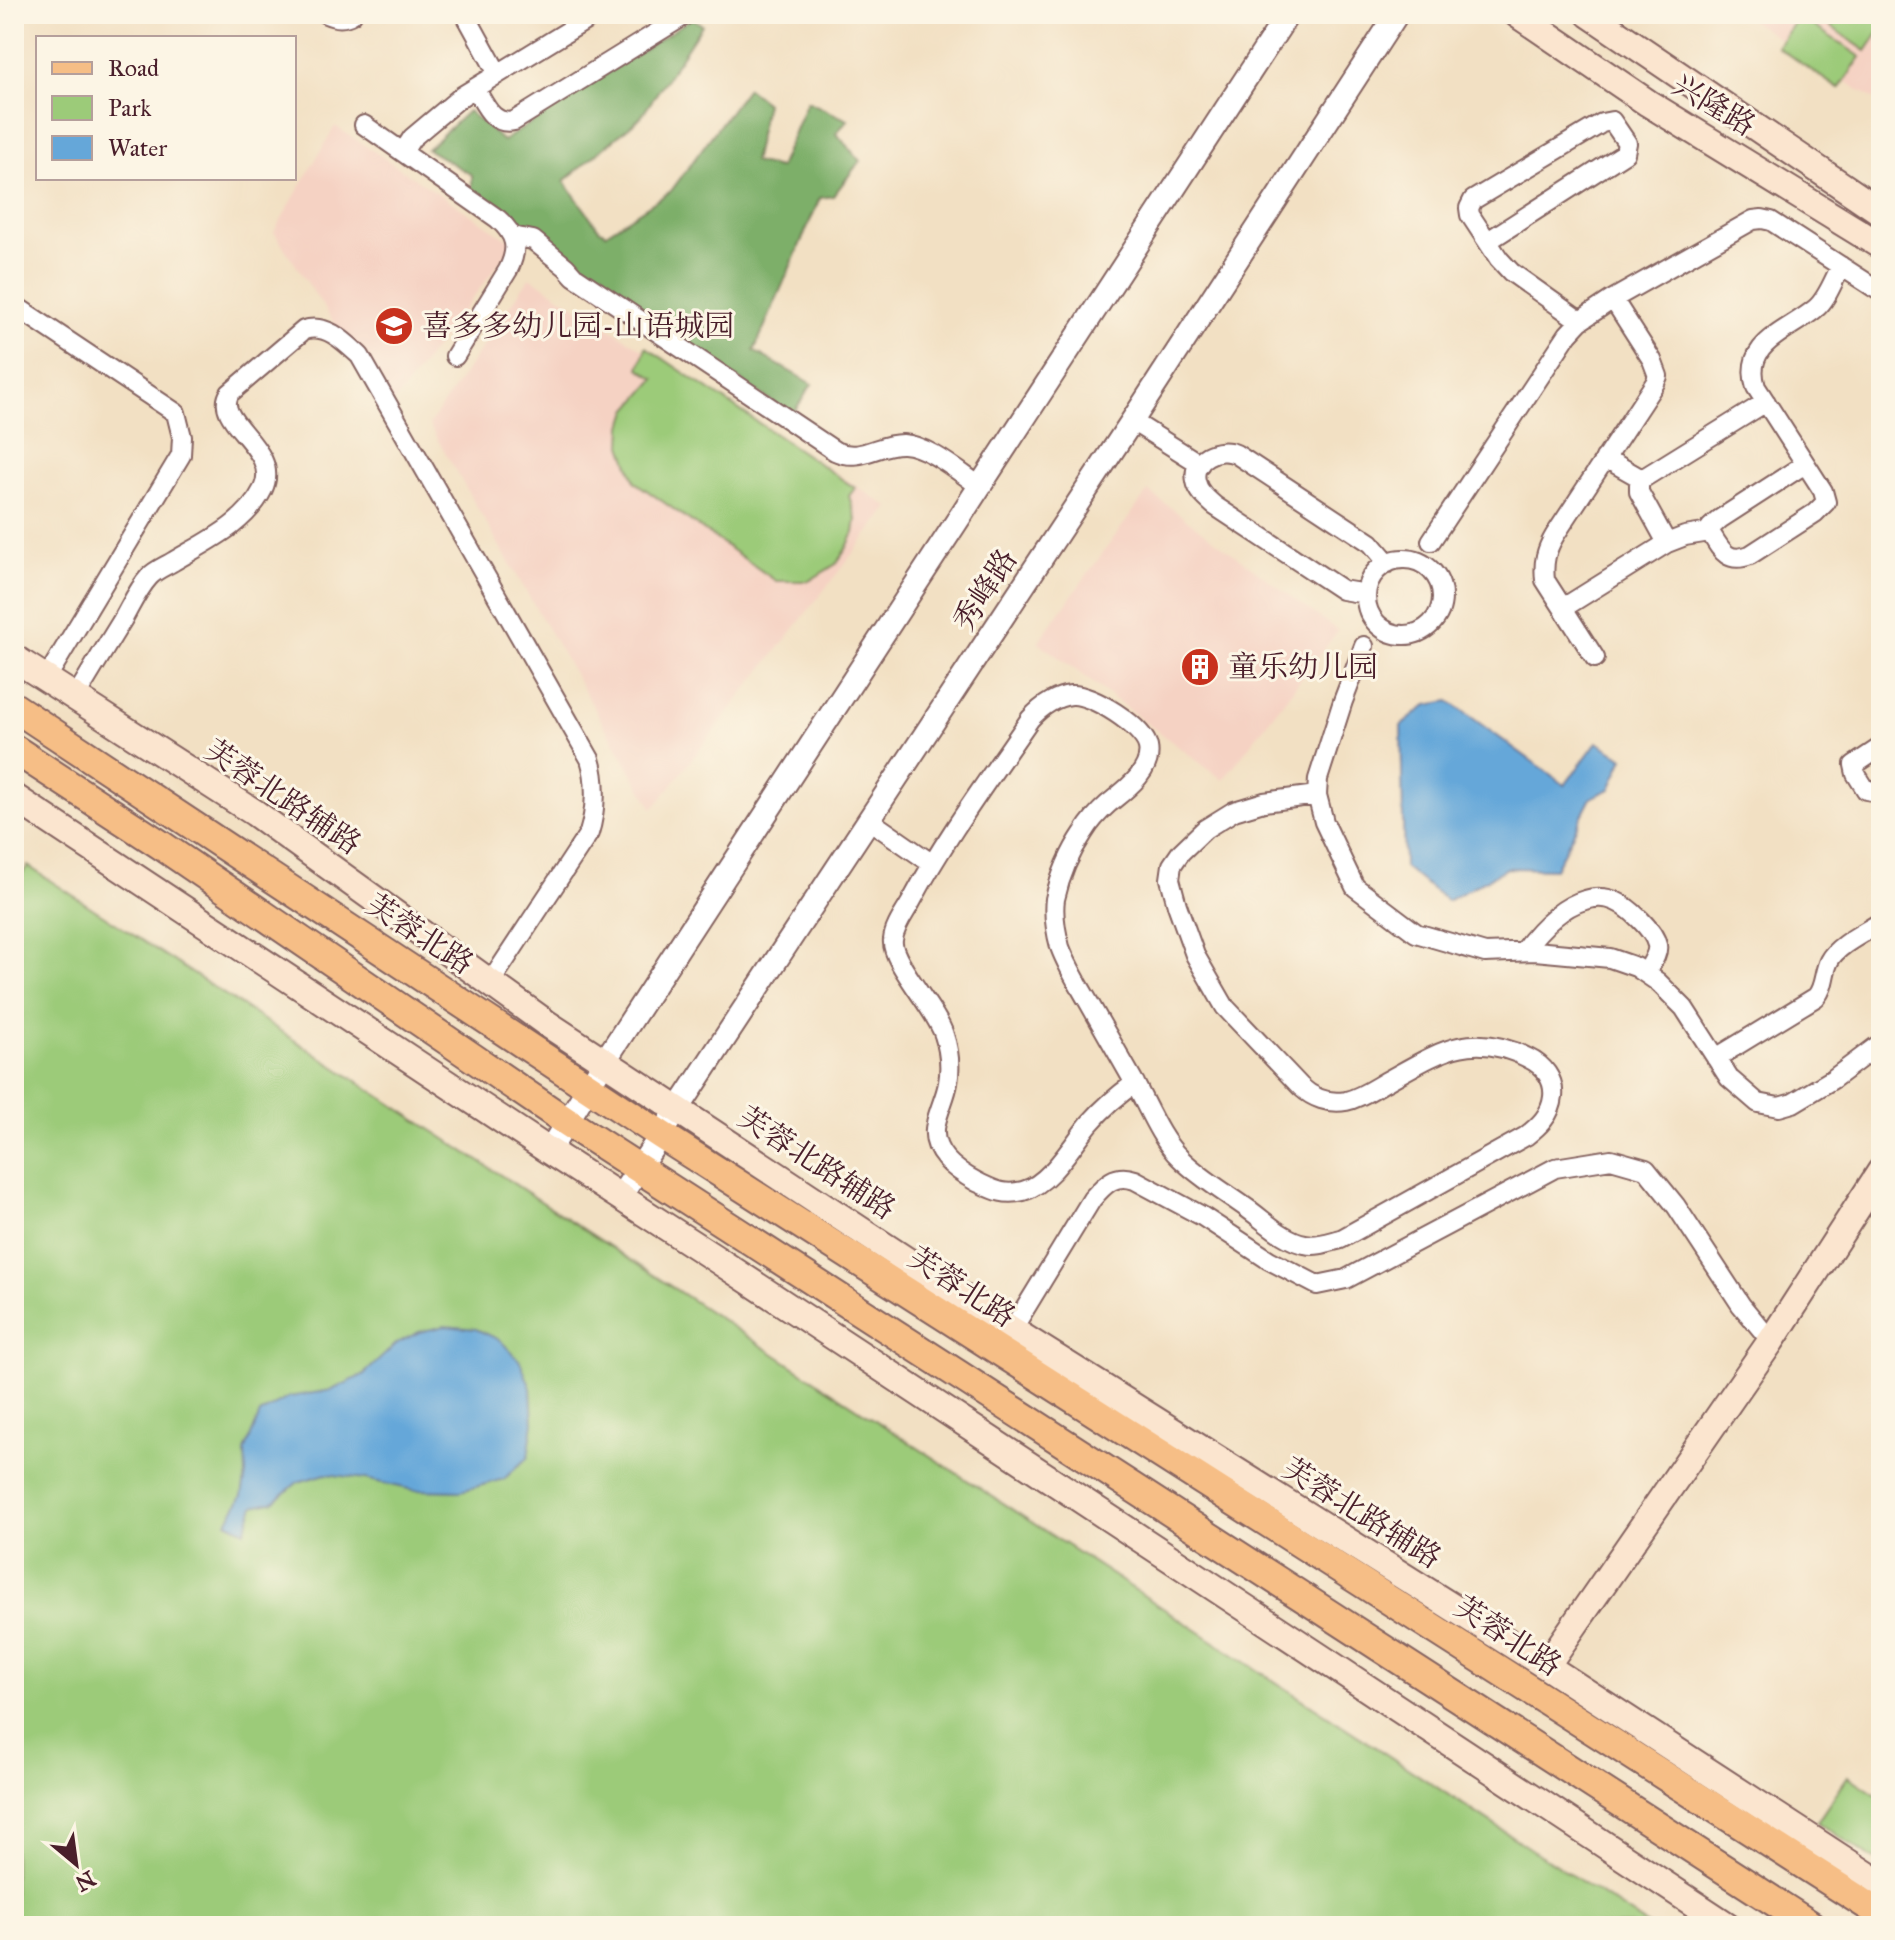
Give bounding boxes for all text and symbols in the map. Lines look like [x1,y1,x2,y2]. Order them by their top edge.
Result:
legend [36,36,296,180]
text: Road [108,53,159,83]
street label: 兴隆路 [1666,66,1762,144]
text: Park [108,93,152,123]
text: Water [108,133,167,163]
school or university icon: 喜多多幼儿园-山语城园 [373,305,415,347]
place label: 喜多多幼儿园-山语城园 [422,308,734,344]
street label: 秀峰路 [945,542,1025,638]
building icon: 童乐幼儿园 [1179,646,1221,688]
place label: 童乐幼儿园 [1228,649,1378,685]
street label: 芙蓉北路辅路 [198,732,368,862]
street label: 芙蓉北路 [360,886,480,982]
street label: 芙蓉北路辅路 [732,1099,902,1227]
street label: 芙蓉北路 [902,1239,1022,1335]
street label: 芙蓉北路辅路 [1276,1450,1448,1576]
street label: 芙蓉北路 [1448,1588,1568,1684]
north arrow [36,1824,116,1904]
text: N [70,1865,100,1898]

